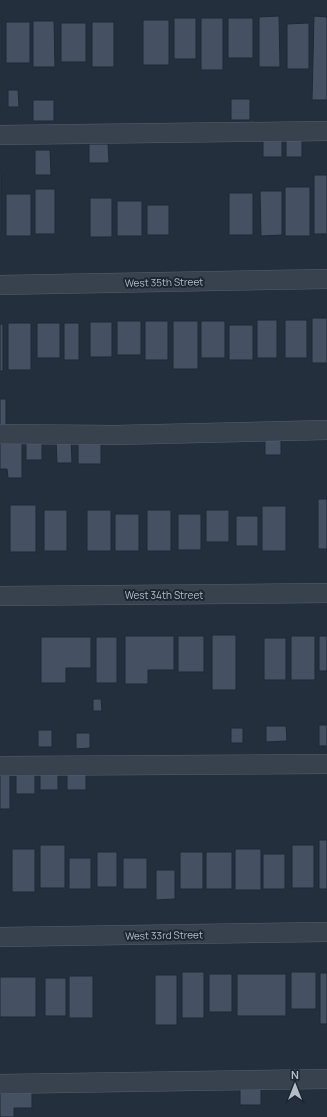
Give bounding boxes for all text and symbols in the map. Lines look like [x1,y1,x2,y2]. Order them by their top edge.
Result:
street label: West 35th Street [125,274,203,290]
street label: West 34th Street [125,588,203,602]
street label: West 33rd Street [125,927,203,943]
north arrow [275,1065,315,1105]
text: N [291,1067,299,1082]

